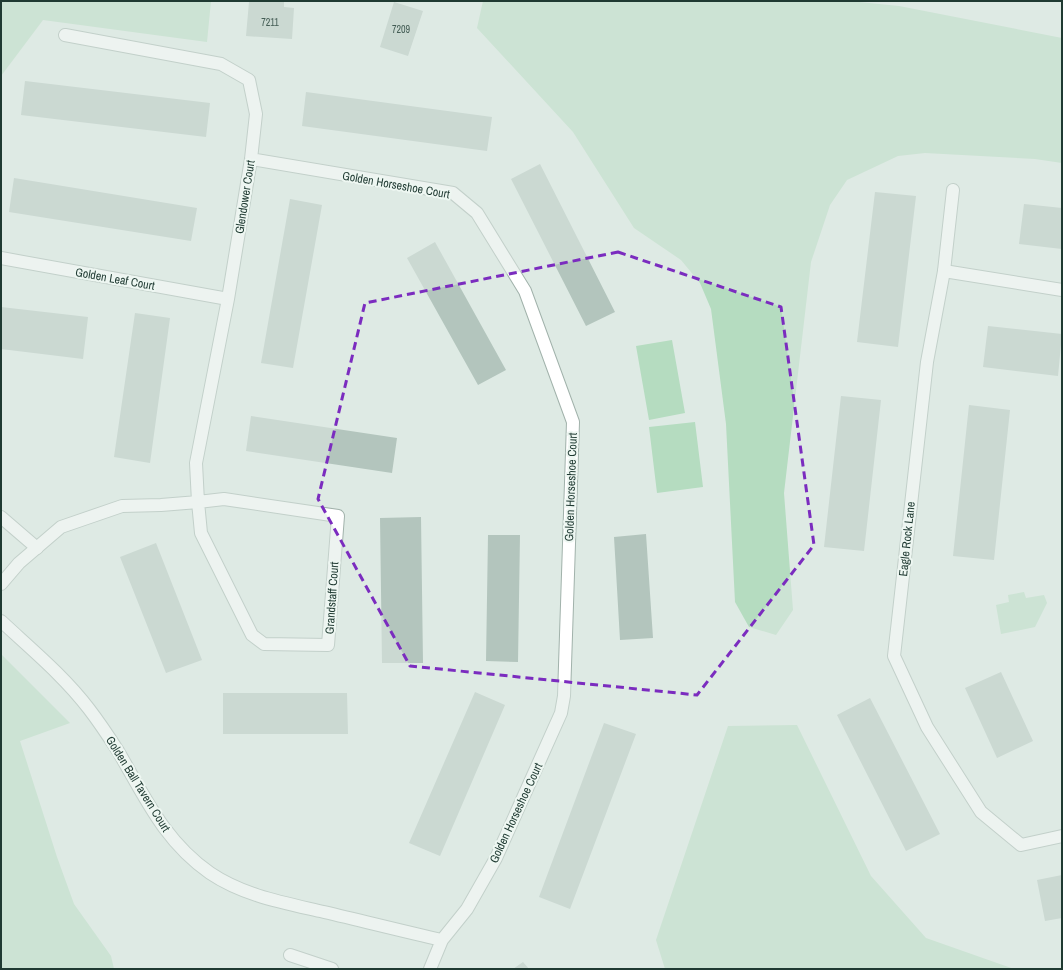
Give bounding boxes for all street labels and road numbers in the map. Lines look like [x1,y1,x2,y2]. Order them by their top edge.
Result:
street label: Glendower Court [231,159,259,235]
street label: Golden Horseshoe Court [341,168,451,202]
street label: Golden Leaf Court [74,264,156,294]
street label: Golden Horseshoe Court [561,432,581,542]
street label: Eagle Rock Lane [895,501,919,577]
street label: Grandstaff Court [321,561,343,635]
street label: Golden Ball Tavern Court [102,733,174,835]
street label: Golden Horseshoe Court [486,760,546,866]

